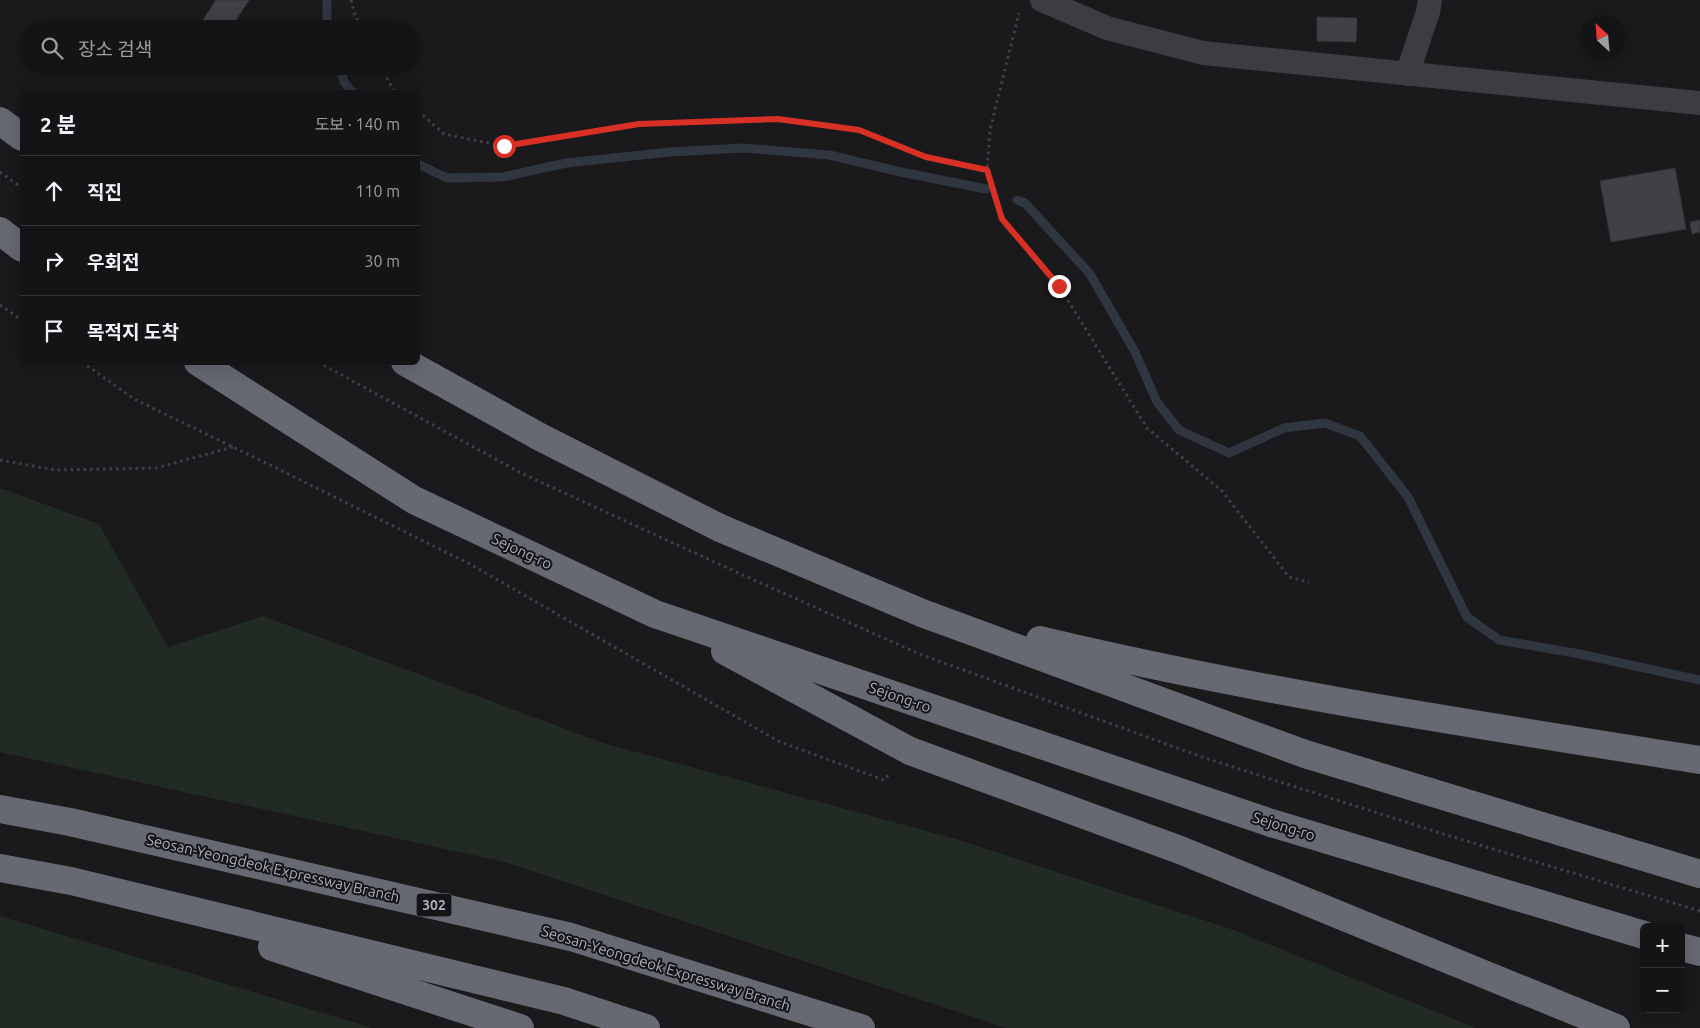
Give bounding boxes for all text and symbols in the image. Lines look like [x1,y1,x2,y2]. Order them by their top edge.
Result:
north arrow [1580,15,1625,60]
search box [20,20,420,75]
icon: search [38,34,66,62]
text: 장소 검색 [78,38,152,60]
text: 2 분 [40,112,76,136]
text: 도보 · 140 m [315,115,400,133]
route start [493,135,516,158]
icon: ahead [40,177,68,205]
text: 직진 [87,181,122,203]
text: 110 m [355,182,400,200]
icon: right [40,247,68,275]
text: 우회전 [87,251,139,273]
text: 30 m [364,252,400,270]
route end [1048,275,1071,298]
icon: arrive [40,317,68,345]
text: 목적지 도착 [87,321,179,343]
street label: Sejong-ro [489,530,555,572]
street label: Sejong-ro [867,678,933,716]
street label: Sejong-ro [1251,808,1317,844]
street label: Seosan-Yeongdeok Expressway Branch [145,831,401,905]
road number: 302 [416,894,452,916]
street label: Seosan-Yeongdeok Expressway Branch [539,922,793,1014]
map controls [1640,923,1685,1013]
button: + [1640,923,1685,968]
button: − [1640,968,1685,1013]

